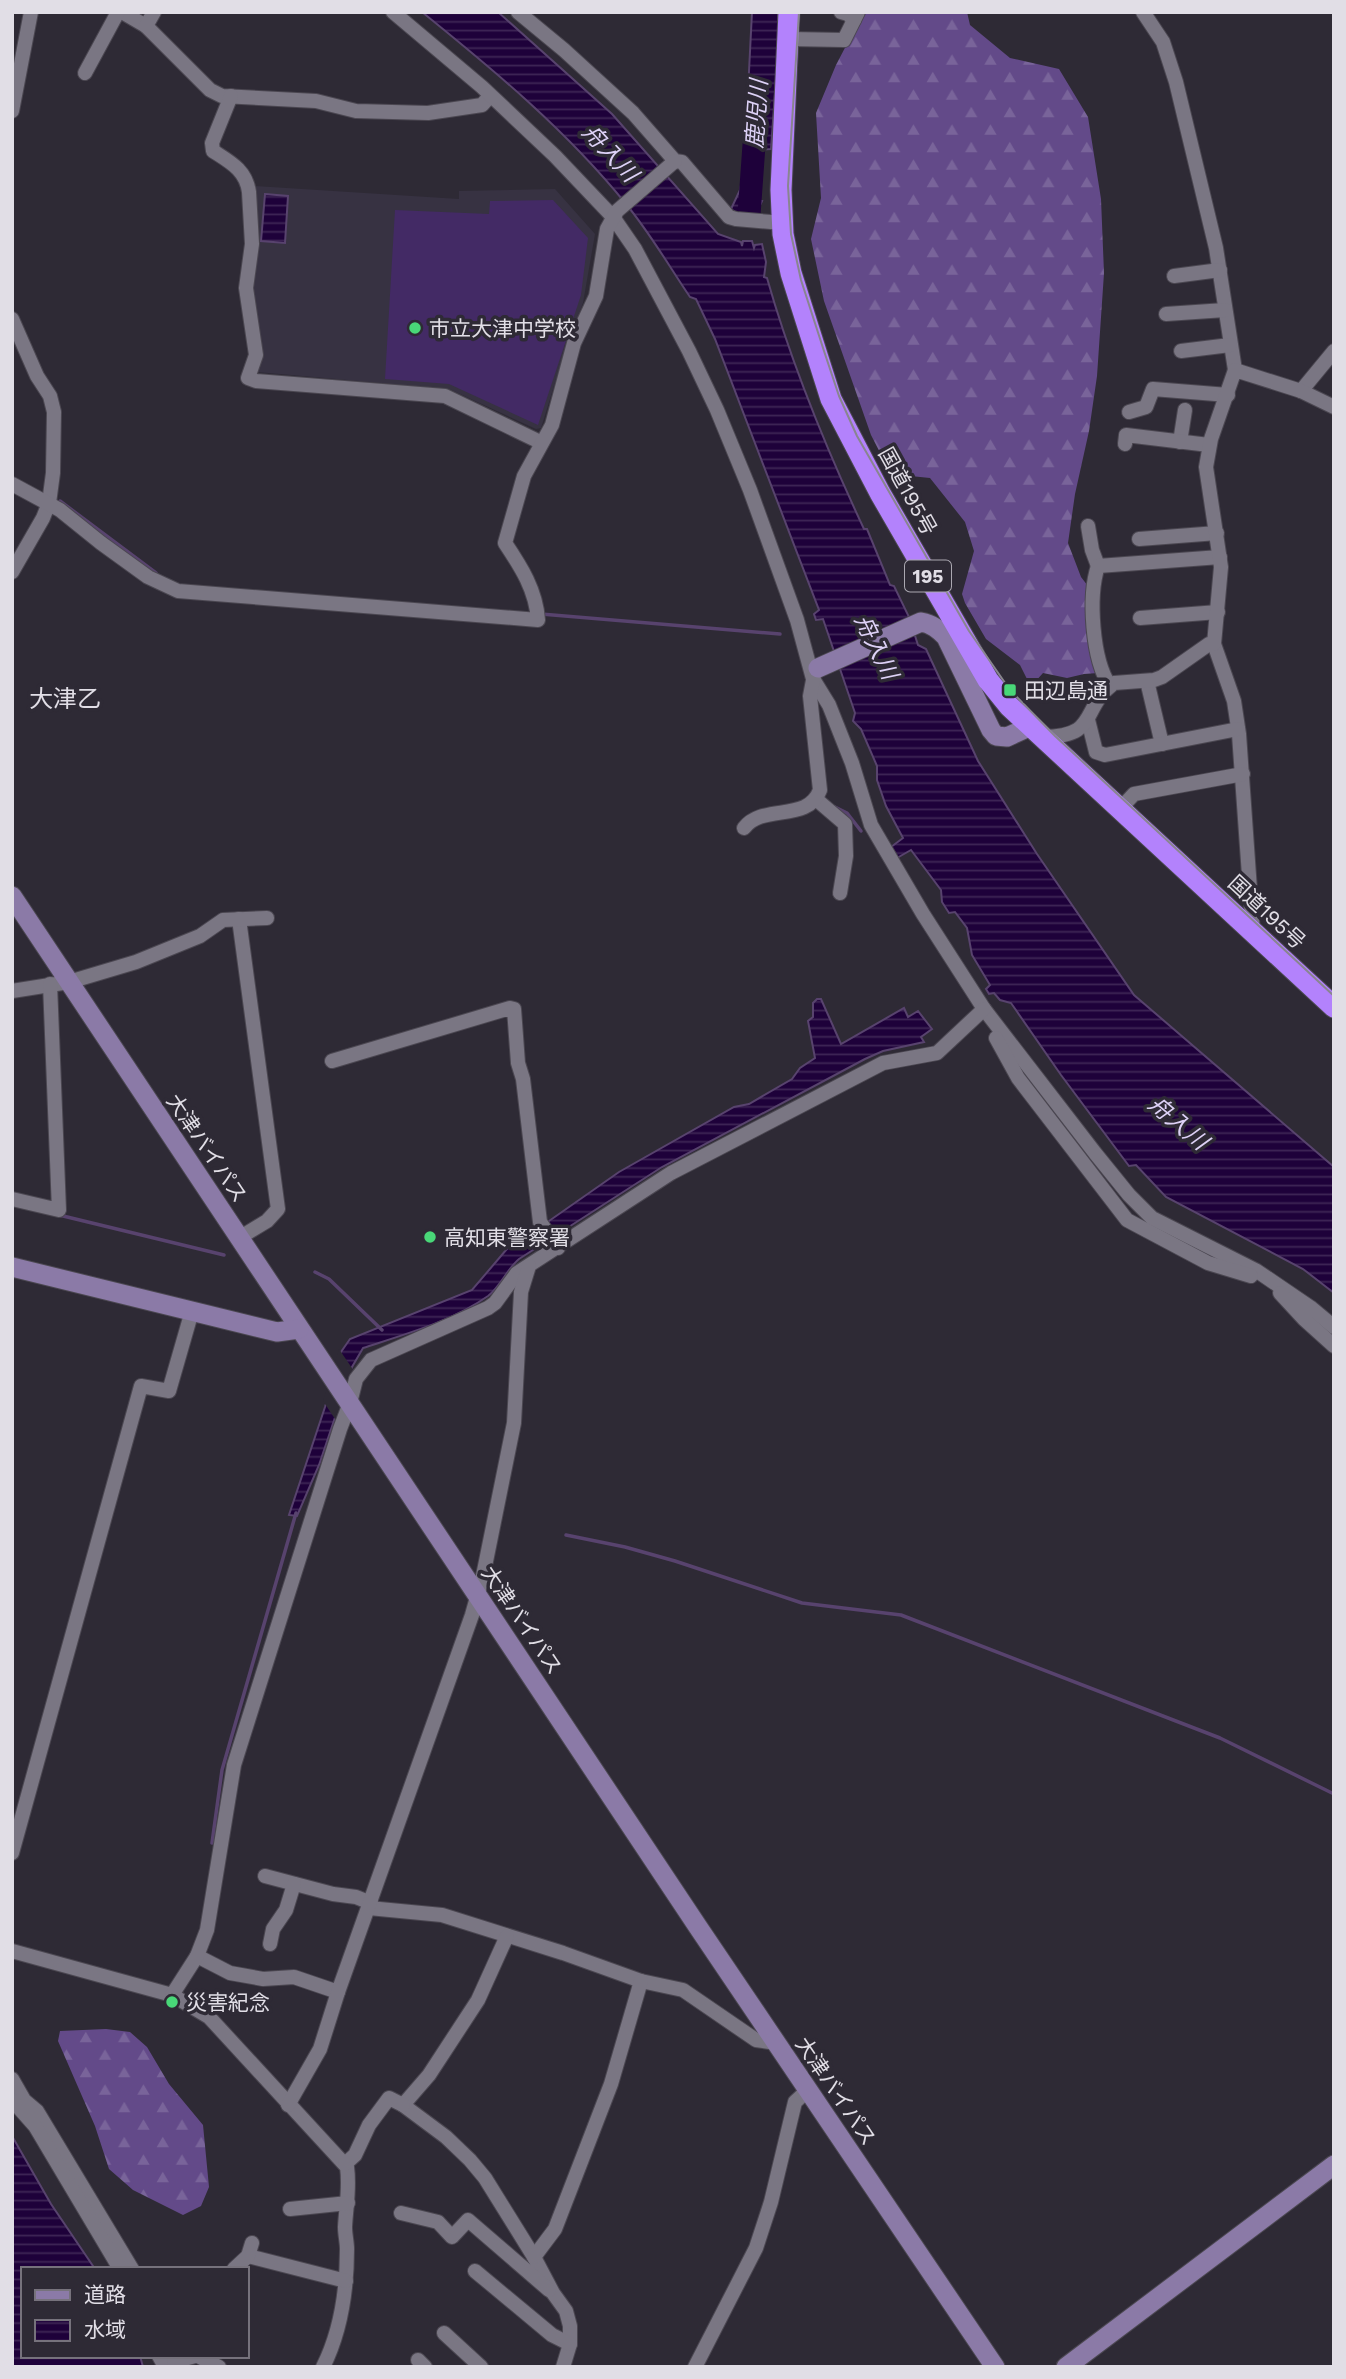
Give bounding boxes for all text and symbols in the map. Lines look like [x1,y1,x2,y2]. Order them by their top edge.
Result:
water label: 鹿児川 [741,76,773,149]
water label: 舟入川 [577,119,645,190]
place label: 市立大津中学校 [429,316,576,341]
marker: 市立大津中学校 [407,320,423,336]
street label: 国道195号 [874,443,942,539]
road number: 195 [905,561,951,592]
water label: 舟入川 [849,610,905,687]
place label: 田辺島通 [1024,678,1108,703]
marker: 田辺島通 [1002,682,1018,698]
district label: 大津乙 [29,685,101,713]
street label: 国道195号 [1223,870,1311,954]
street label: 大津バイパス [162,1089,252,1207]
water label: 舟入川 [1143,1090,1215,1157]
place label: 高知東警察署 [444,1225,570,1250]
marker: 高知東警察署 [422,1229,438,1245]
street label: 大津バイパス [477,1561,567,1679]
place label: 災害紀念 [186,1990,270,2015]
marker: 災害紀念 [164,1994,180,2010]
street label: 大津バイパス [791,2032,881,2150]
legend [21,2267,248,2358]
text: 道路 [84,2282,126,2307]
text: 水域 [84,2317,126,2342]

